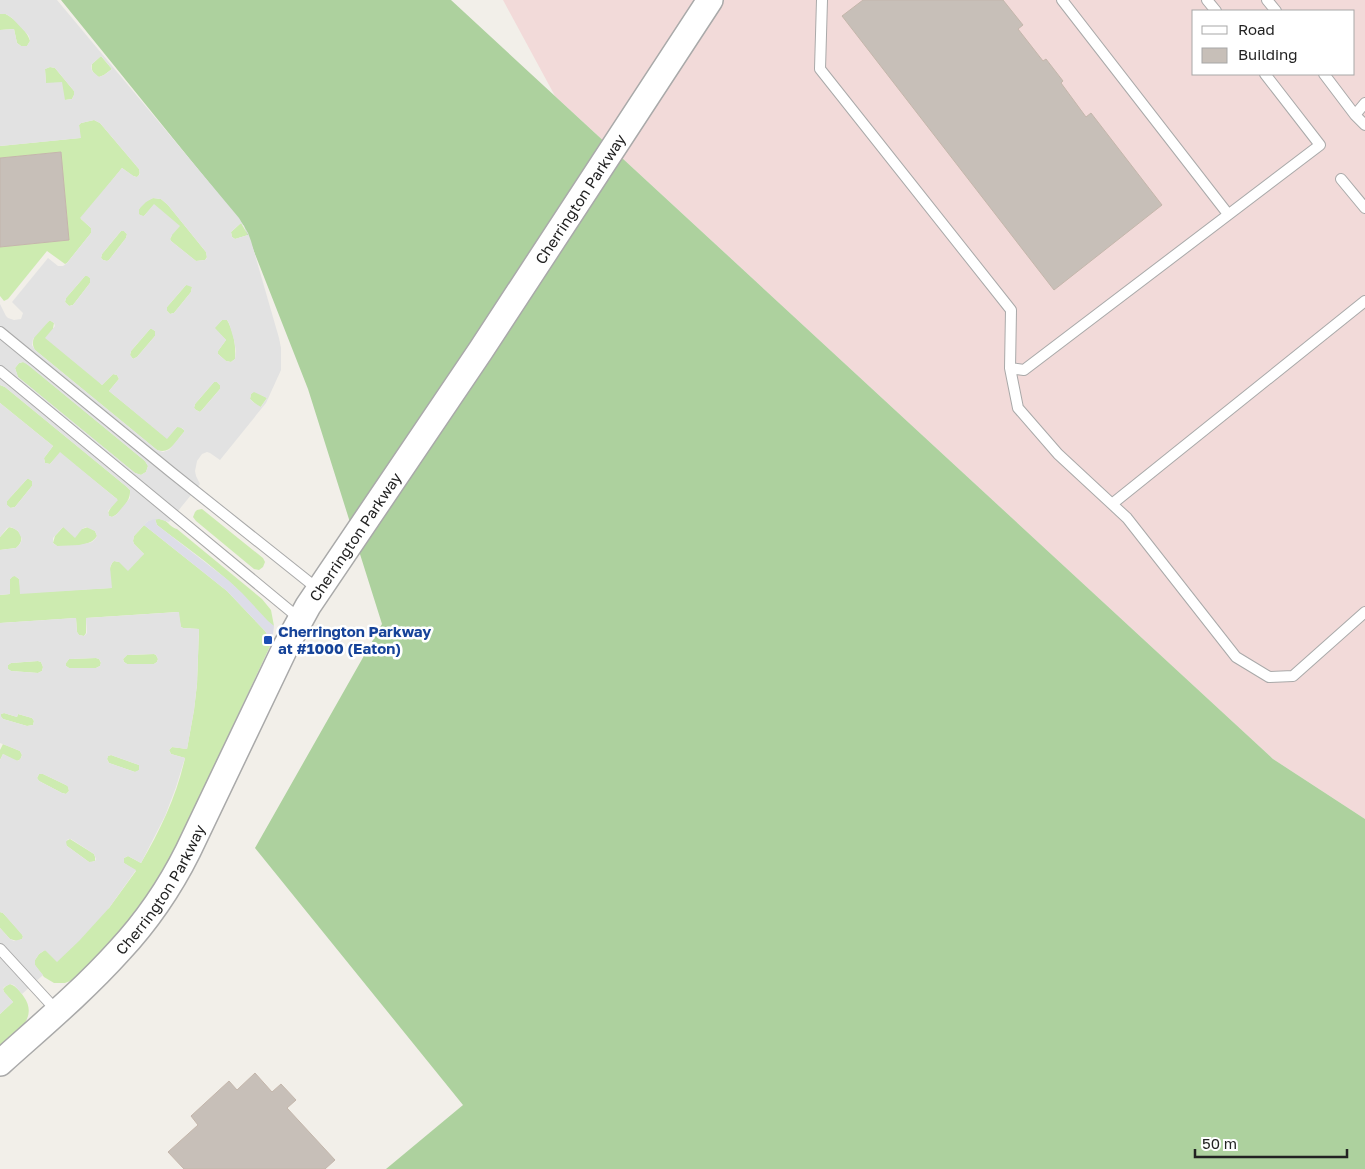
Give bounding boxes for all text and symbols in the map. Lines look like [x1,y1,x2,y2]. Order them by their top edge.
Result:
legend [1192,10,1355,75]
text: Road [1238,20,1275,38]
text: Building [1238,45,1298,63]
street label: Cherrington Parkway [531,130,629,267]
street label: Cherrington Parkway [305,468,405,604]
place label: Cherrington Parkway at #1000 (Eaton) [278,622,431,657]
marker: Cherrington Parkway at #1000 (Eaton) [262,634,274,646]
street label: Cherrington Parkway [112,821,209,958]
scale bar [1195,1126,1348,1158]
text: 50 m [1202,1134,1237,1152]

